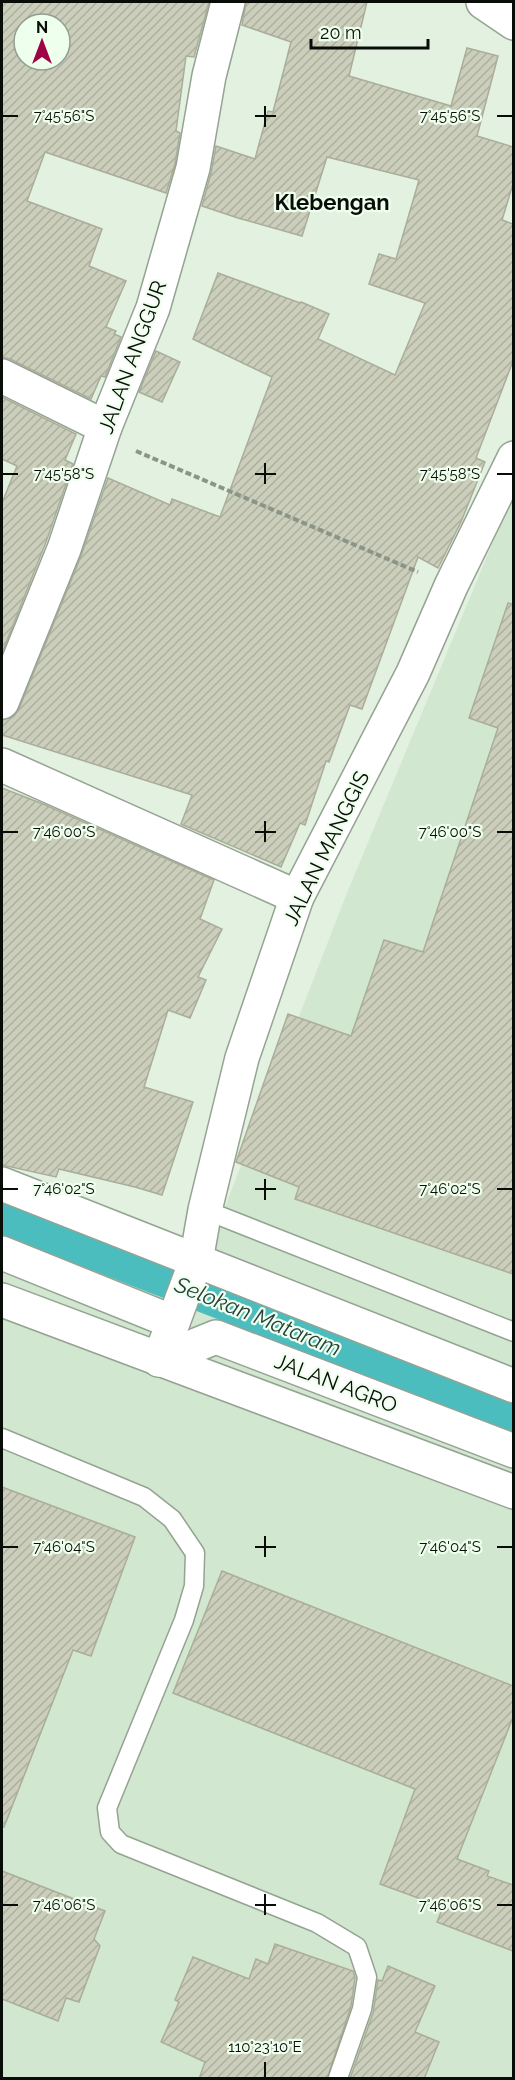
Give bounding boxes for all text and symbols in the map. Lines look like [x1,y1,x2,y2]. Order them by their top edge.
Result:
north arrow [12,12,72,72]
scale bar [311,12,428,50]
text: N [36,18,48,37]
text: 20 m [320,22,362,43]
text: 7°45'56"S [34,107,94,125]
text: 7°45'56"S [420,107,480,125]
district label: Klebengan [274,189,390,215]
street label: JALAN ANGGUR [93,277,171,437]
text: 7°45'58"S [34,465,94,483]
text: 7°45'58"S [420,465,480,483]
street label: JALAN MANGGIS [278,766,374,929]
text: 7°46'00"S [33,823,95,841]
text: 7°46'00"S [419,823,481,841]
text: 7°46'02"S [33,1180,95,1198]
text: 7°46'02"S [419,1180,481,1198]
water label: Selokan Mataram [170,1270,345,1361]
street label: JALAN AGRO [271,1348,401,1418]
text: 7°46'04"S [33,1538,95,1556]
text: 7°46'04"S [419,1538,481,1556]
text: 7°46'06"S [33,1896,95,1914]
text: 7°46'06"S [419,1896,481,1914]
text: 110°23'10"E [228,2038,302,2056]

